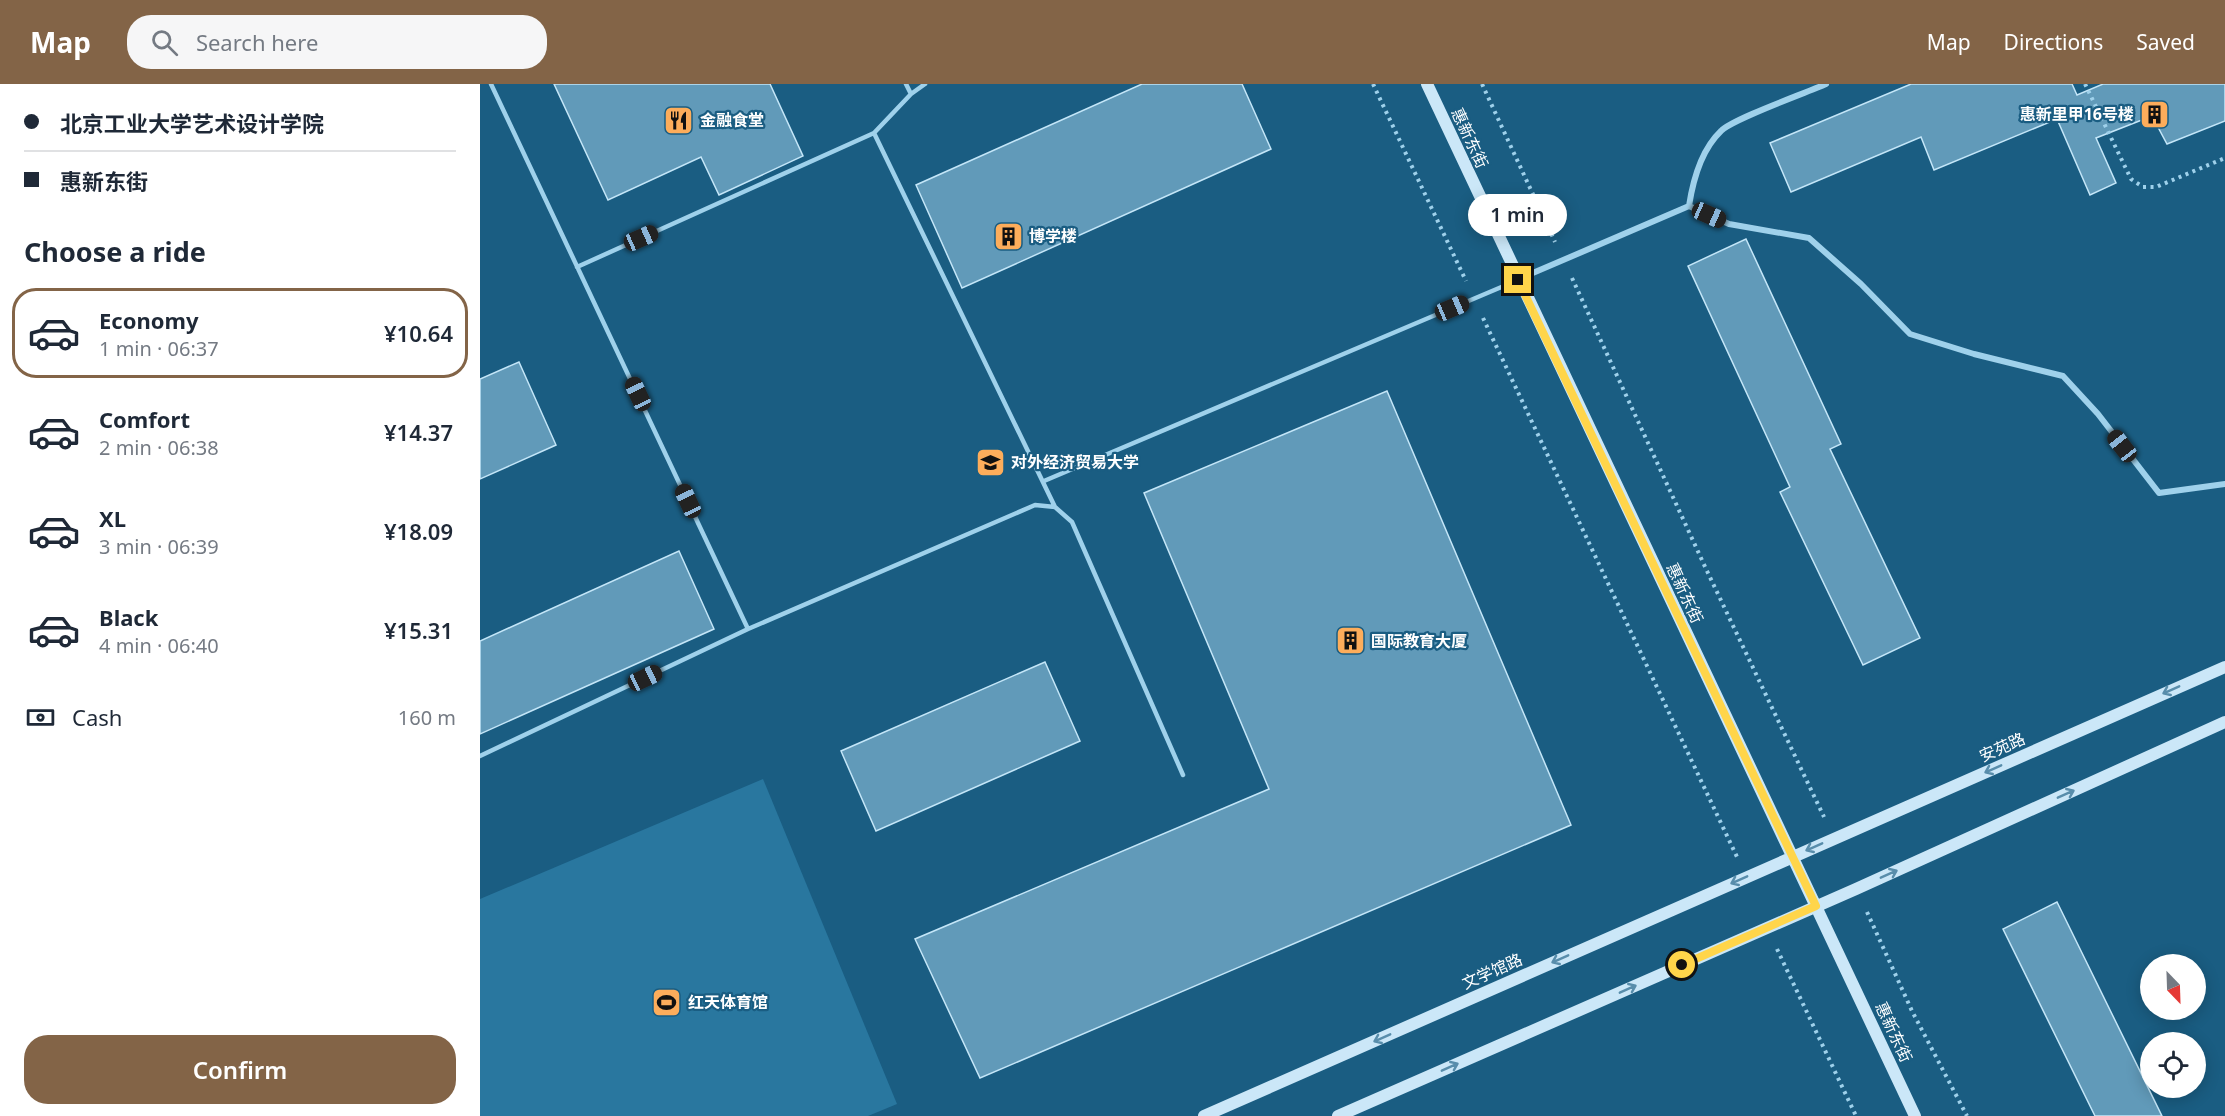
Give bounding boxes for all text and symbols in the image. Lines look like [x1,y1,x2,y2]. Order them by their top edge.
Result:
search box [127,15,547,69]
text: Map [30,23,91,61]
icon: search [148,26,181,59]
text: Search here [196,27,318,57]
text: Map [1927,28,1971,56]
text: Directions [2004,28,2103,56]
text: Saved [2136,28,2195,56]
building icon: 惠新里甲16号楼 [2139,98,2171,130]
place label: 惠新里甲16号楼 [2020,103,2134,125]
restaurant icon: 金融食堂 [663,104,695,136]
street label: 惠新东街 [1447,104,1493,172]
text: 北京工业大学艺术设计学院 [60,108,324,138]
place label: 金融食堂 [700,109,764,131]
text: 惠新东街 [60,166,148,196]
callout: 1 min [1468,193,1568,235]
car [1689,199,1729,231]
text: 1 min [1490,201,1545,228]
building icon: 博学楼 [992,220,1024,252]
car [621,222,661,254]
place label: 博学楼 [1029,225,1077,247]
text: Choose a ride [24,233,206,270]
route end [1504,266,1531,293]
car [1432,293,1472,323]
text: Economy [99,305,198,335]
icon: car [27,306,81,360]
text: ¥10.64 [384,318,453,348]
text: 1 min · 06:37 [99,335,219,362]
car [622,374,654,414]
text: Comfort [99,404,190,434]
icon: car [27,405,81,459]
text: ¥14.37 [384,417,453,447]
car [2104,426,2140,466]
text: 2 min · 06:38 [99,434,219,461]
school or university icon: 对外经济贸易大学 [974,446,1006,478]
place label: 对外经济贸易大学 [1011,451,1139,473]
car [672,481,704,521]
text: XL [99,503,126,533]
icon: car [27,504,81,558]
text: ¥18.09 [384,516,453,546]
text: 3 min · 06:39 [99,533,219,560]
street label: 惠新东街 [1662,559,1708,627]
text: Black [99,602,158,632]
icon: car [27,603,81,657]
text: ¥15.31 [384,615,453,645]
building icon: 国际教育大厦 [1334,625,1366,657]
place label: 国际教育大厦 [1371,630,1467,652]
text: 4 min · 06:40 [99,632,219,659]
car [625,662,665,694]
one-way arrow [2163,685,2181,696]
icon: cash [24,701,57,734]
text: Cash [72,702,122,732]
text: 160 m [398,704,456,731]
street label: 安苑路 [1976,727,2028,767]
one-way arrow [1984,764,2002,775]
one-way arrow [2057,788,2075,799]
one-way arrow [1806,842,1824,853]
one-way arrow [1879,868,1897,880]
one-way arrow [1730,875,1748,887]
street label: 文学馆路 [1458,948,1526,994]
route start [1668,951,1695,978]
one-way arrow [1552,954,1570,965]
north arrow [2140,954,2206,1020]
map controls [2140,954,2206,1098]
one-way arrow [1619,982,1637,993]
sports icon: 红天体育馆 [651,986,683,1018]
place label: 红天体育馆 [688,991,768,1013]
street label: 惠新东街 [1871,998,1917,1066]
one-way arrow [1373,1032,1391,1044]
button: locate [2140,1032,2206,1098]
button: Confirm [24,1035,456,1104]
one-way arrow [1440,1061,1458,1072]

